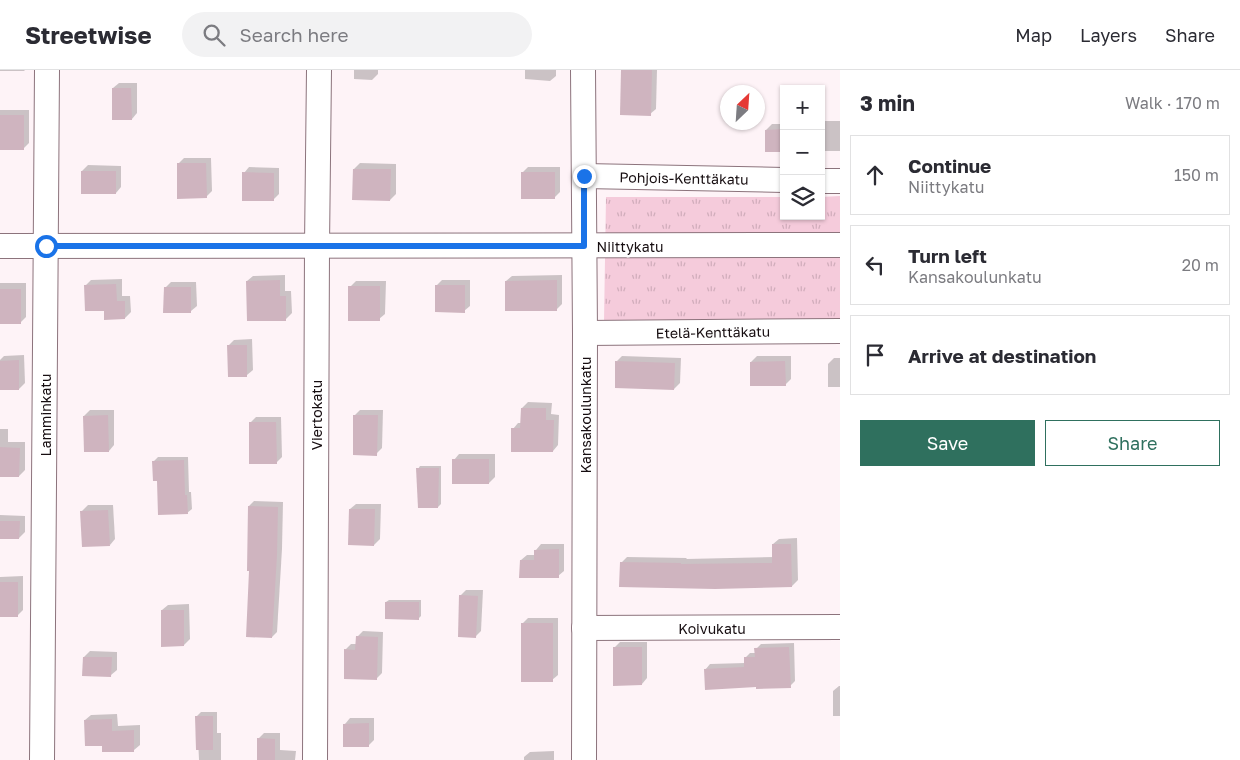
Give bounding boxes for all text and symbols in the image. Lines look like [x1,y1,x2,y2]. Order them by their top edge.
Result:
search box [182,12,532,57]
text: Streetwise [25,20,152,49]
icon: search [200,21,228,49]
text: Search here [240,23,348,46]
text: Map [1015,24,1052,46]
text: Layers [1080,24,1137,46]
text: Share [1165,24,1215,46]
north arrow [720,85,765,130]
map controls [780,85,825,220]
button: + [780,85,825,130]
text: 3 min [860,90,915,116]
text: Walk · 170 m [1125,93,1220,113]
button: − [780,130,825,175]
text: Continue [908,154,991,177]
icon: ahead [861,161,889,189]
route end [573,165,596,188]
text: 150 m [1174,165,1219,185]
street label: Pohjois-Kenttäkatu [619,168,749,188]
button: layers [780,175,825,220]
text: Niittykatu [908,177,985,197]
route start [35,235,58,258]
street label: Niittykatu [597,238,663,255]
text: Turn left [908,244,987,267]
icon: left [861,251,889,279]
text: 20 m [1182,255,1219,275]
text: Kansakoulunkatu [908,267,1042,287]
street label: Etelä-Kenttäkatu [656,323,770,341]
icon: arrive [861,341,889,369]
text: Arrive at destination [908,344,1096,367]
street label: Kansakoulunkatu [577,356,594,474]
street label: Lamminkatu [37,374,54,456]
street label: Viertokatu [308,380,325,450]
button: Save [860,420,1035,466]
button: Share [1045,420,1220,466]
street label: Koivukatu [678,620,746,637]

